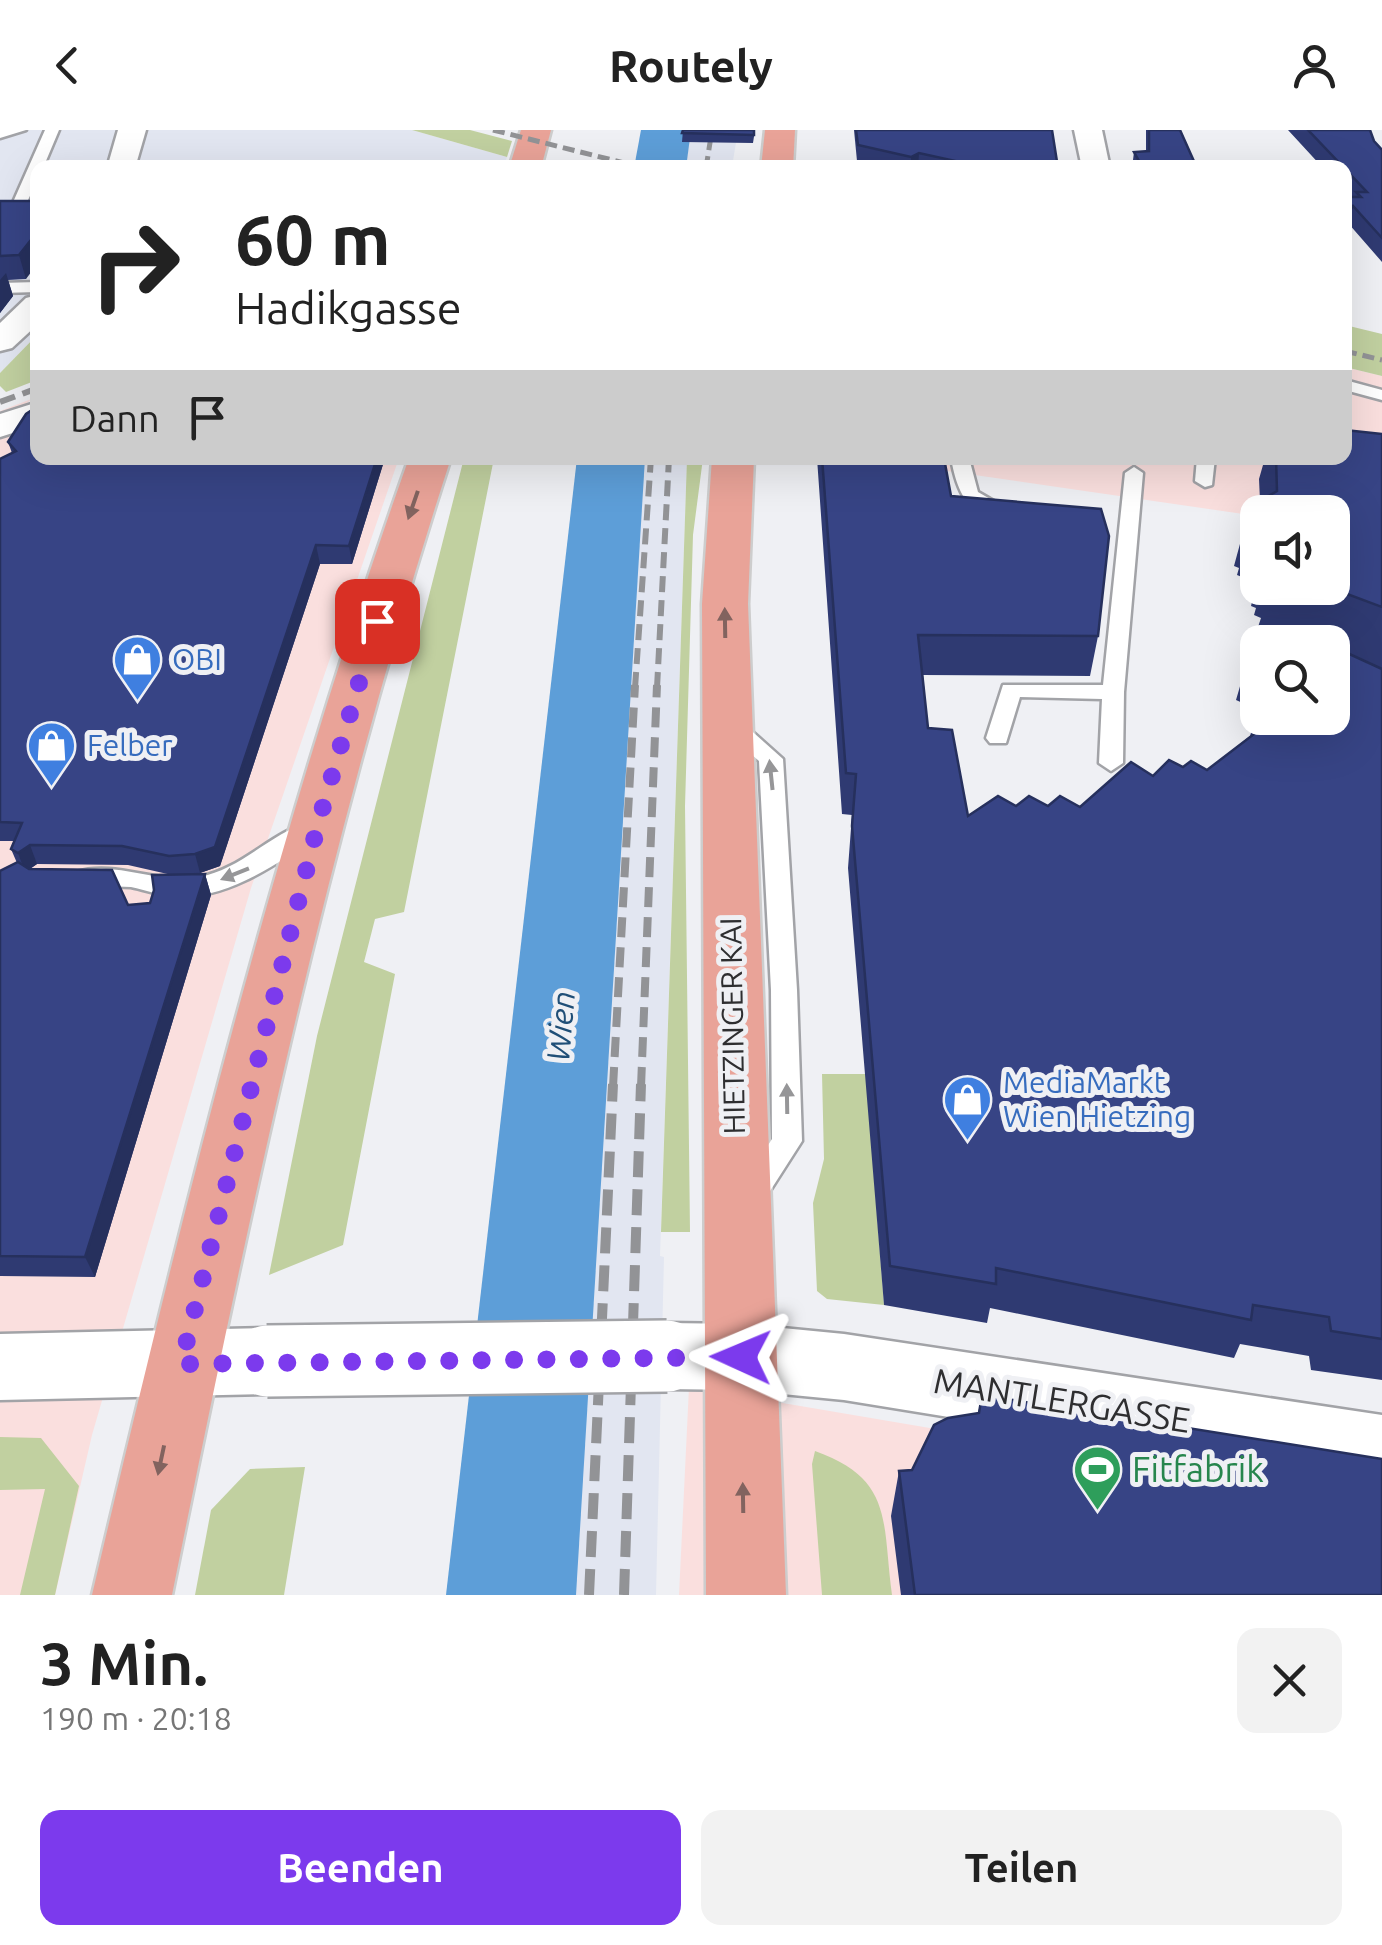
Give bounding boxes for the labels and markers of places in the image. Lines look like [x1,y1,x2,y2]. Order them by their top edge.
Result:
pin [335,579,420,664]
shop icon: OBI [111,634,163,702]
place label: OBI [172,642,222,676]
shop icon: Felber [26,720,78,788]
place label: Felber [87,728,173,762]
place label: MediaMarkt Wien Hietzing [1003,1065,1191,1133]
shop icon: MediaMarkt Wien Hietzing [942,1074,994,1142]
sports icon: Fitfabrik [1071,1444,1123,1512]
place label: Fitfabrik [1132,1449,1264,1489]

